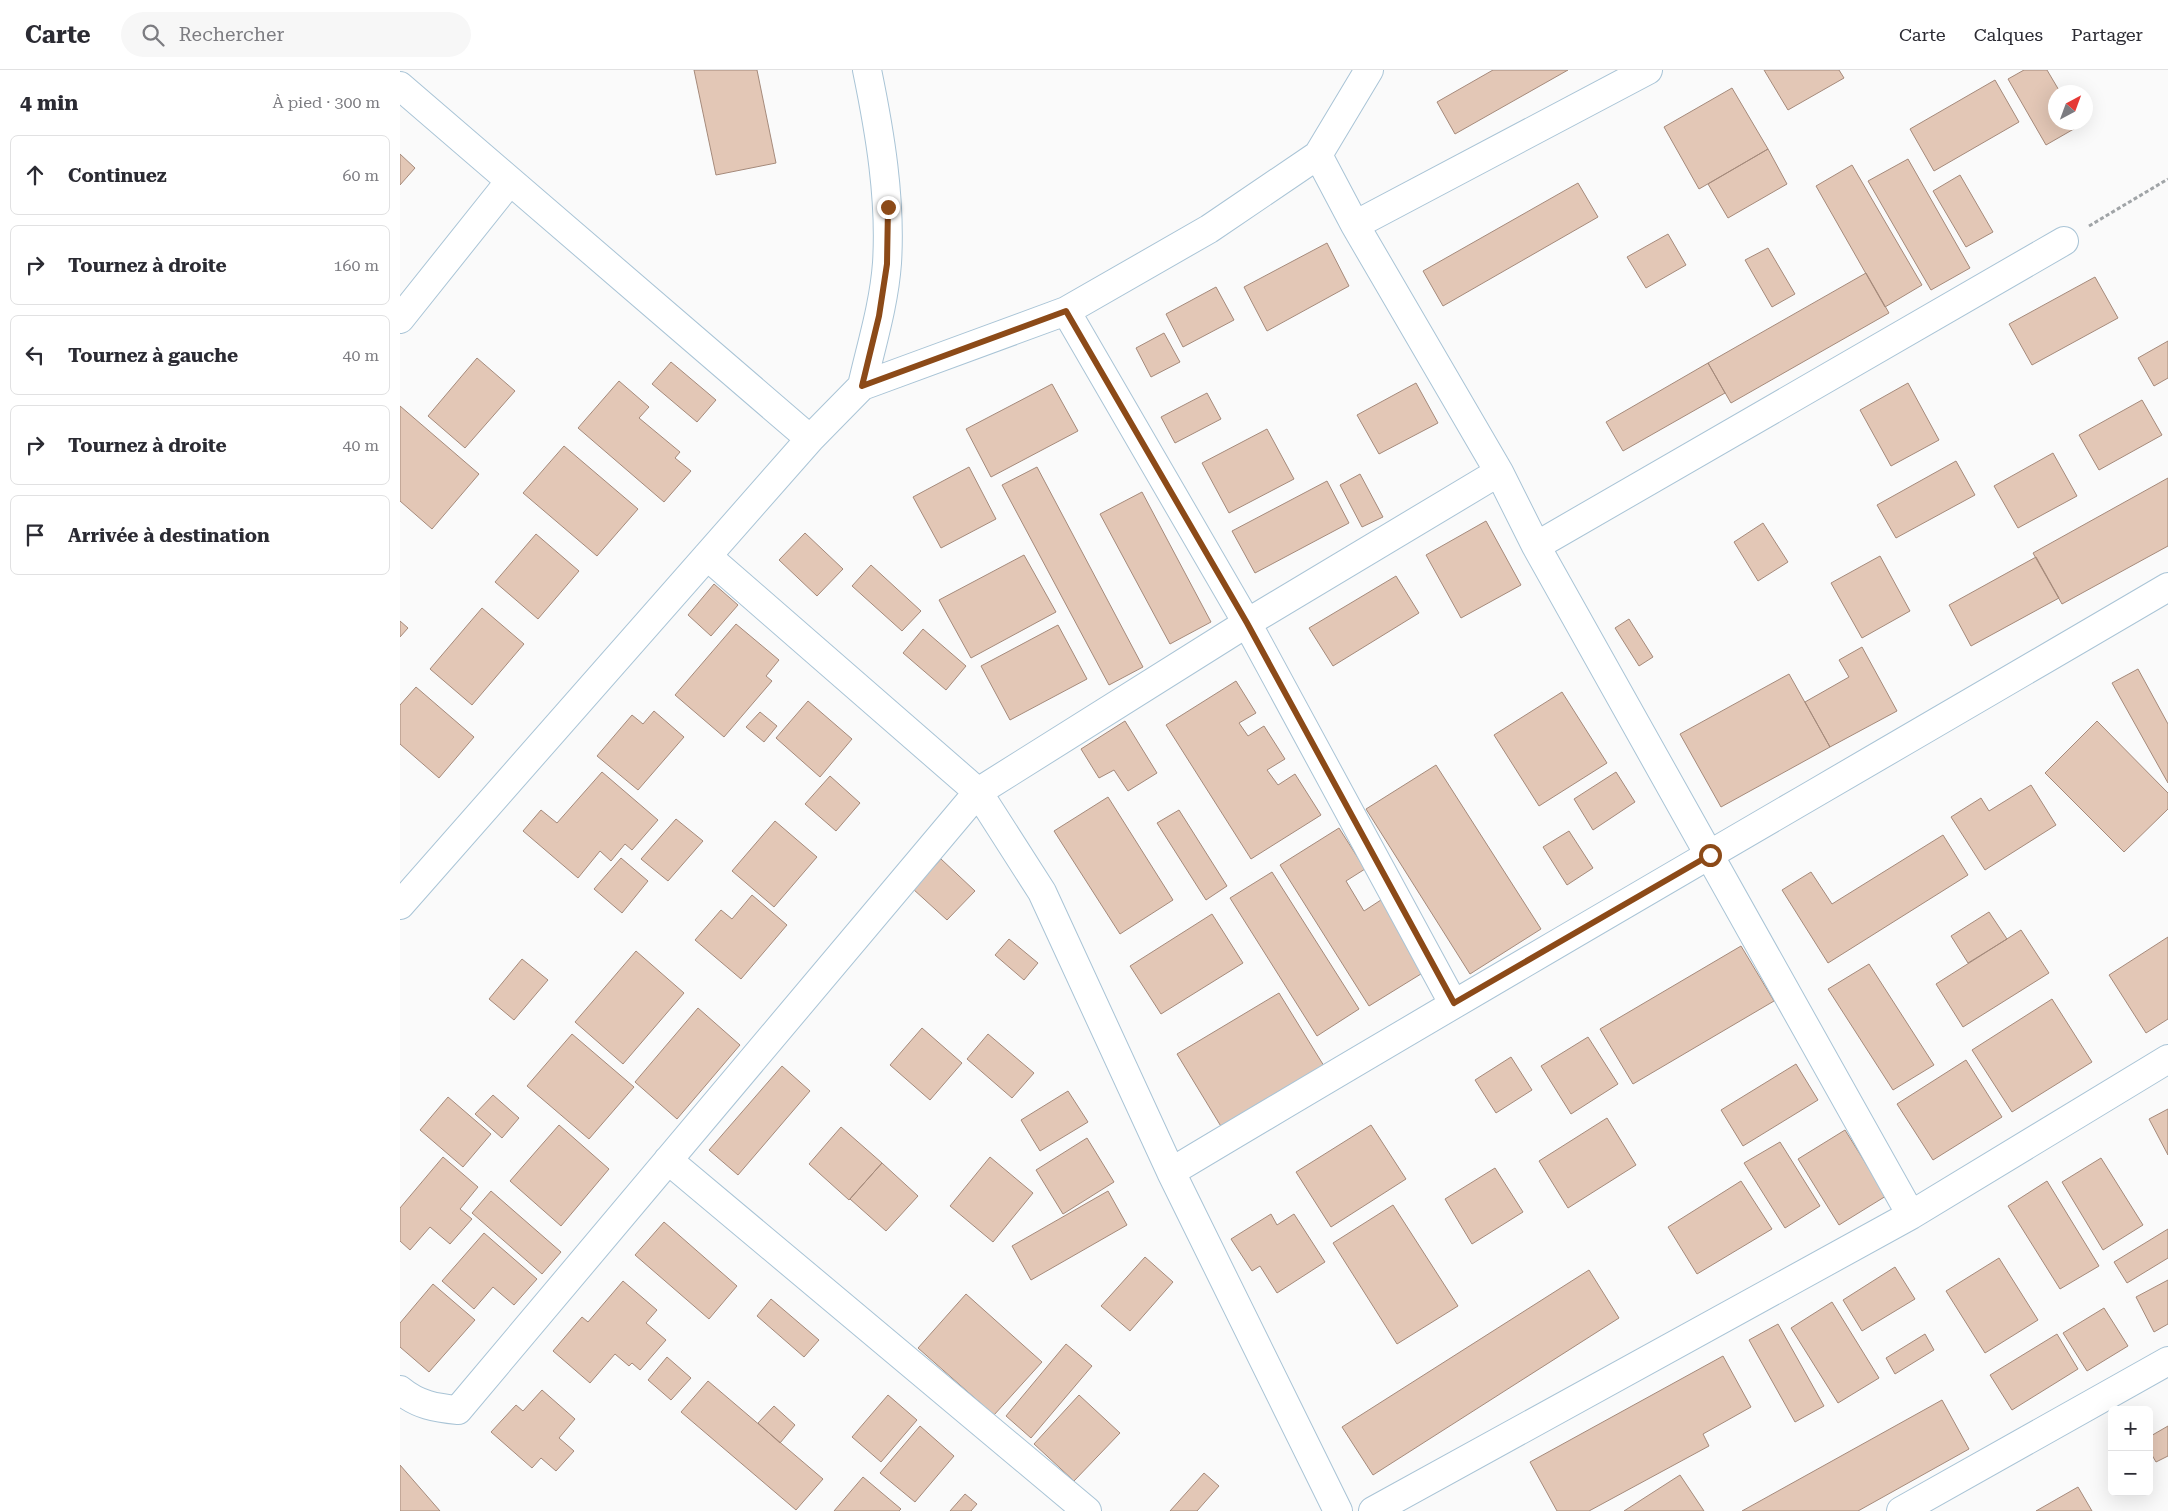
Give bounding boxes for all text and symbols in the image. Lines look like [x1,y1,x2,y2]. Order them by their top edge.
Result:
search box [121,12,471,57]
text: Carte [25,21,91,49]
icon: search [139,21,167,49]
text: Rechercher [179,23,284,46]
text: Carte [1899,24,1946,45]
text: Calques [1974,24,2043,45]
text: Partager [2071,24,2143,45]
north arrow [2048,85,2093,130]
text: 4 min [20,91,78,115]
text: À pied · 300 m [272,93,380,112]
icon: ahead [21,161,49,189]
text: Continuez [68,164,167,187]
text: 60 m [342,166,379,185]
route end [877,196,900,219]
icon: right [21,251,49,279]
text: Tournez à droite [68,254,227,277]
text: 160 m [333,256,379,275]
icon: left [21,341,49,369]
text: Tournez à gauche [68,344,238,367]
text: 40 m [342,346,379,365]
icon: right [21,431,49,459]
text: Tournez à droite [68,434,227,457]
text: 40 m [342,436,379,455]
icon: arrive [21,521,49,549]
text: Arrivée à destination [68,524,270,547]
route start [1699,844,1722,867]
map controls [2108,1406,2153,1496]
button: + [2108,1406,2153,1451]
button: − [2108,1451,2153,1496]

